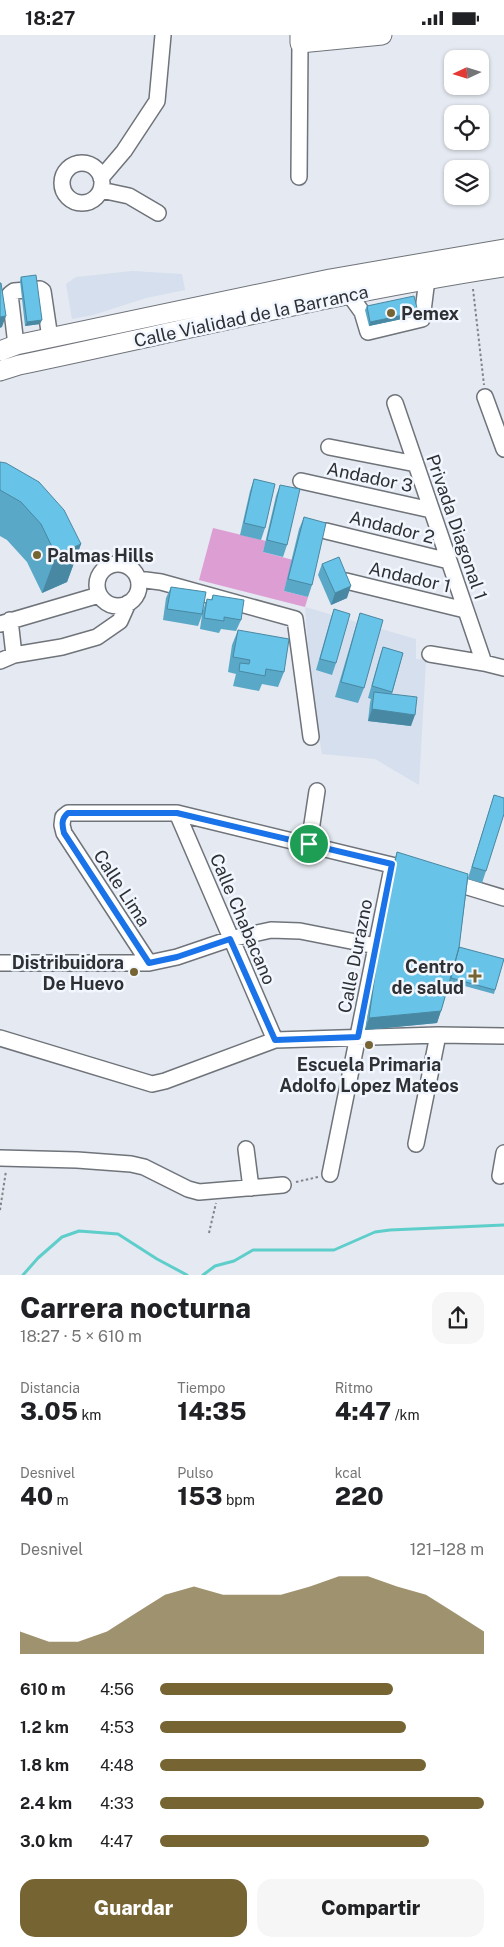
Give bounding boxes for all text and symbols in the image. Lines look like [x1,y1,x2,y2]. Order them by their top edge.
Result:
text: 18:27 [25,7,75,29]
north arrow [444,50,489,95]
map controls [444,50,489,205]
button: locate [444,105,489,150]
button: layers [444,160,489,205]
street label: Calle Vialidad de la Barranca [132,281,370,351]
place label: Pemex [401,303,460,324]
marker: Pemex [385,307,397,319]
street label: Privada Diagonal 1 [422,452,492,602]
street label: Andador 3 [325,458,415,496]
street label: Andador 2 [347,506,437,548]
place label: Palmas Hills [47,545,154,566]
marker: Palmas Hills [31,549,43,561]
street label: Andador 1 [367,557,453,597]
pin [288,823,330,865]
icon: arrive [295,830,323,858]
street label: Calle Lima [89,846,155,930]
street label: Calle Chabacano [206,850,280,988]
street label: Calle Durazno [334,897,376,1015]
place label: Distribuidora De Huevo [12,952,124,994]
place label: Centro de salud [391,956,464,998]
marker: Distribuidora De Huevo [128,966,140,978]
marker: Centro de salud [468,969,482,983]
marker: Escuela Primaria Adolfo Lopez Mateos [363,1039,375,1051]
place label: Escuela Primaria Adolfo Lopez Mateos [279,1054,459,1096]
text: Carrera nocturna [20,1291,251,1324]
button: share [432,1292,484,1344]
text: 18:27 · 5 × 610 m [20,1327,142,1346]
text: Distancia [20,1380,80,1396]
text: Tiempo [177,1380,225,1396]
text: Ritmo [335,1380,373,1396]
text: 3.05 [20,1396,78,1426]
text: 14:35 [177,1396,247,1426]
text: 4:47 [335,1396,391,1426]
text: km [78,1407,101,1423]
text: /km [391,1407,420,1423]
text: Desnivel [20,1465,75,1481]
text: Pulso [177,1465,213,1481]
text: kcal [335,1465,362,1481]
text: 40 [20,1481,53,1511]
text: 153 [177,1481,223,1511]
text: 220 [335,1481,384,1511]
text: m [53,1492,69,1508]
text: bpm [223,1492,255,1508]
text: Desnivel [20,1540,83,1559]
text: 121–128 m [410,1540,484,1559]
text: 610 m [20,1680,66,1699]
text: 4:56 [100,1680,134,1699]
text: 1.2 km [20,1718,69,1737]
text: 4:53 [100,1718,134,1737]
text: 1.8 km [20,1756,69,1775]
text: 4:48 [100,1756,134,1775]
text: 2.4 km [20,1794,72,1813]
text: 4:33 [100,1794,134,1813]
text: 3.0 km [20,1832,72,1851]
text: 4:47 [100,1832,133,1851]
button: Guardar [20,1879,247,1937]
button: Compartir [257,1879,484,1937]

